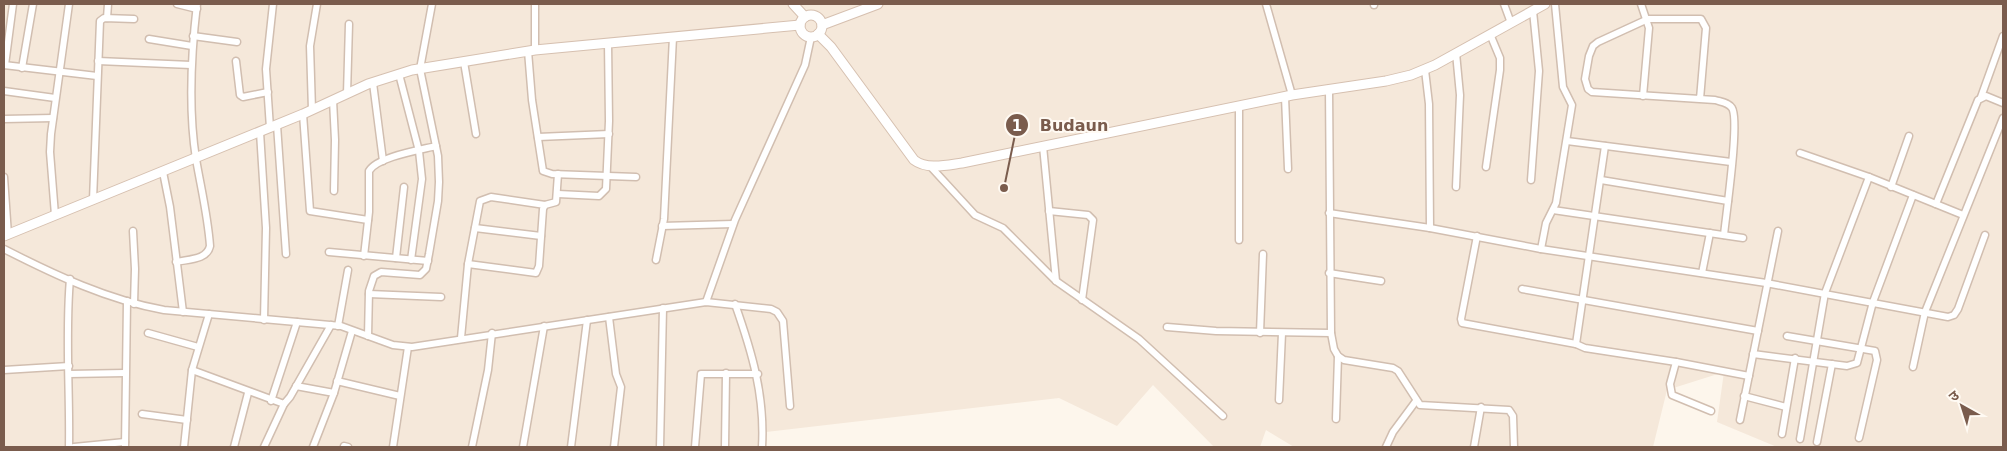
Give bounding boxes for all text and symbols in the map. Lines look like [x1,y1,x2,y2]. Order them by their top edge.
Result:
callout: Budaun [1005,110,1118,141]
text: Budaun [1040,116,1108,135]
text: 1 [1012,117,1022,135]
north arrow [1937,381,1987,431]
text: उ [1946,387,1963,405]

